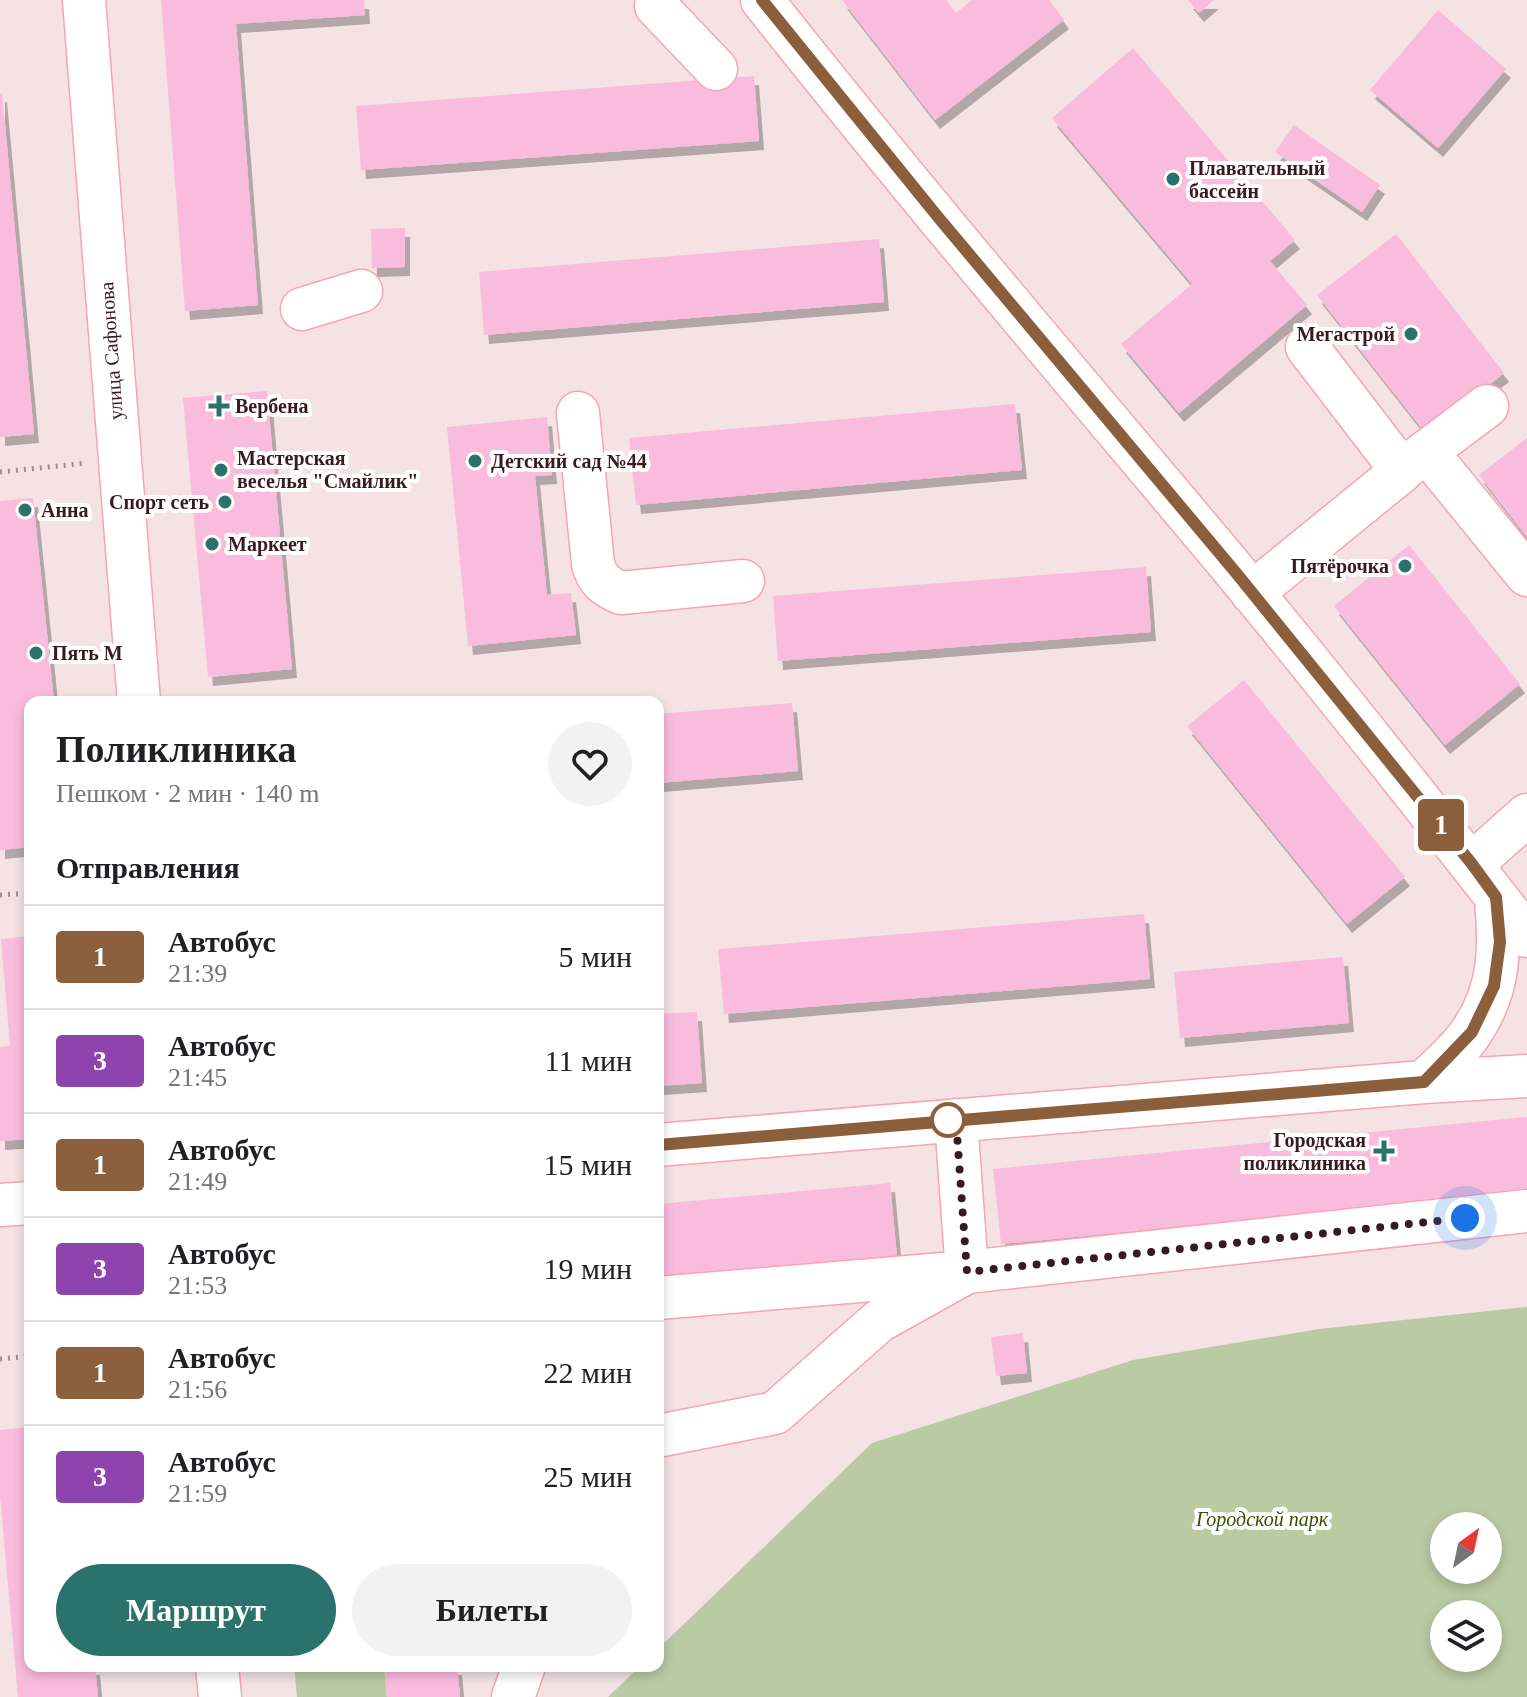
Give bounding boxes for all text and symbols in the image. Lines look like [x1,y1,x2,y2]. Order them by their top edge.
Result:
place label: Плавательный бассейн [1189,157,1325,202]
marker: Плавательный бассейн [1164,170,1182,188]
street label: улица Сафонова [95,281,128,421]
place label: Мегастрой [1297,323,1395,346]
marker: Мегастрой [1402,325,1420,343]
place label: Вербена [235,395,308,418]
marker: Вербена [210,397,228,415]
place label: Мастерская веселья "Смайлик" [237,447,418,492]
place label: Детский сад №44 [491,450,647,473]
marker: Детский сад №44 [466,452,484,470]
marker: Мастерская веселья "Смайлик" [212,461,230,479]
place label: Спорт сеть [109,491,209,514]
marker: Спорт сеть [216,493,234,511]
place label: Анна [41,499,89,521]
marker: Анна [16,501,34,519]
place label: Маркеет [228,533,307,556]
marker: Маркеет [203,535,221,553]
place label: Пятёрочка [1291,555,1389,578]
marker: Пятёрочка [1396,557,1414,575]
place label: Пять М [52,642,123,664]
marker: Пять М [27,644,45,662]
button: heart [548,722,632,806]
text: Поликлиника [56,728,297,770]
text: Пешком · 2 мин · 140 m [56,779,319,808]
line badge: 1 [1415,799,1467,851]
text: 1 [1434,809,1448,840]
text: Отправления [56,851,240,884]
text: Автобус [168,925,276,958]
text: 5 мин [558,940,632,973]
text: 1 [93,941,107,972]
text: 21:39 [168,959,227,988]
text: Автобус [168,1029,276,1062]
text: 11 мин [545,1044,632,1077]
text: 3 [93,1045,107,1076]
text: 21:45 [168,1063,227,1092]
unlabelled marker [931,1103,965,1137]
place label: Городская поликлиника [1243,1129,1366,1174]
text: Автобус [168,1133,276,1166]
marker: Городская поликлиника [1373,1140,1395,1162]
text: 15 мин [543,1148,632,1181]
text: 1 [93,1149,107,1180]
text: 21:49 [168,1167,227,1196]
your location [1445,1198,1485,1238]
text: Автобус [168,1237,276,1270]
text: 19 мин [543,1252,632,1285]
text: 3 [93,1253,107,1284]
text: 21:53 [168,1271,227,1300]
text: Автобус [168,1341,276,1374]
text: 22 мин [543,1356,632,1389]
text: 1 [93,1357,107,1388]
text: 21:56 [168,1375,227,1404]
text: Автобус [168,1445,276,1478]
text: 25 мин [543,1460,632,1493]
text: 3 [93,1461,107,1492]
text: 21:59 [168,1479,227,1508]
park label: Городской парк [1195,1508,1329,1531]
north arrow [1430,1512,1502,1584]
map controls [1430,1512,1502,1672]
button: Маршрут [56,1564,336,1656]
button: Билеты [352,1564,632,1656]
button: layers [1430,1600,1502,1672]

